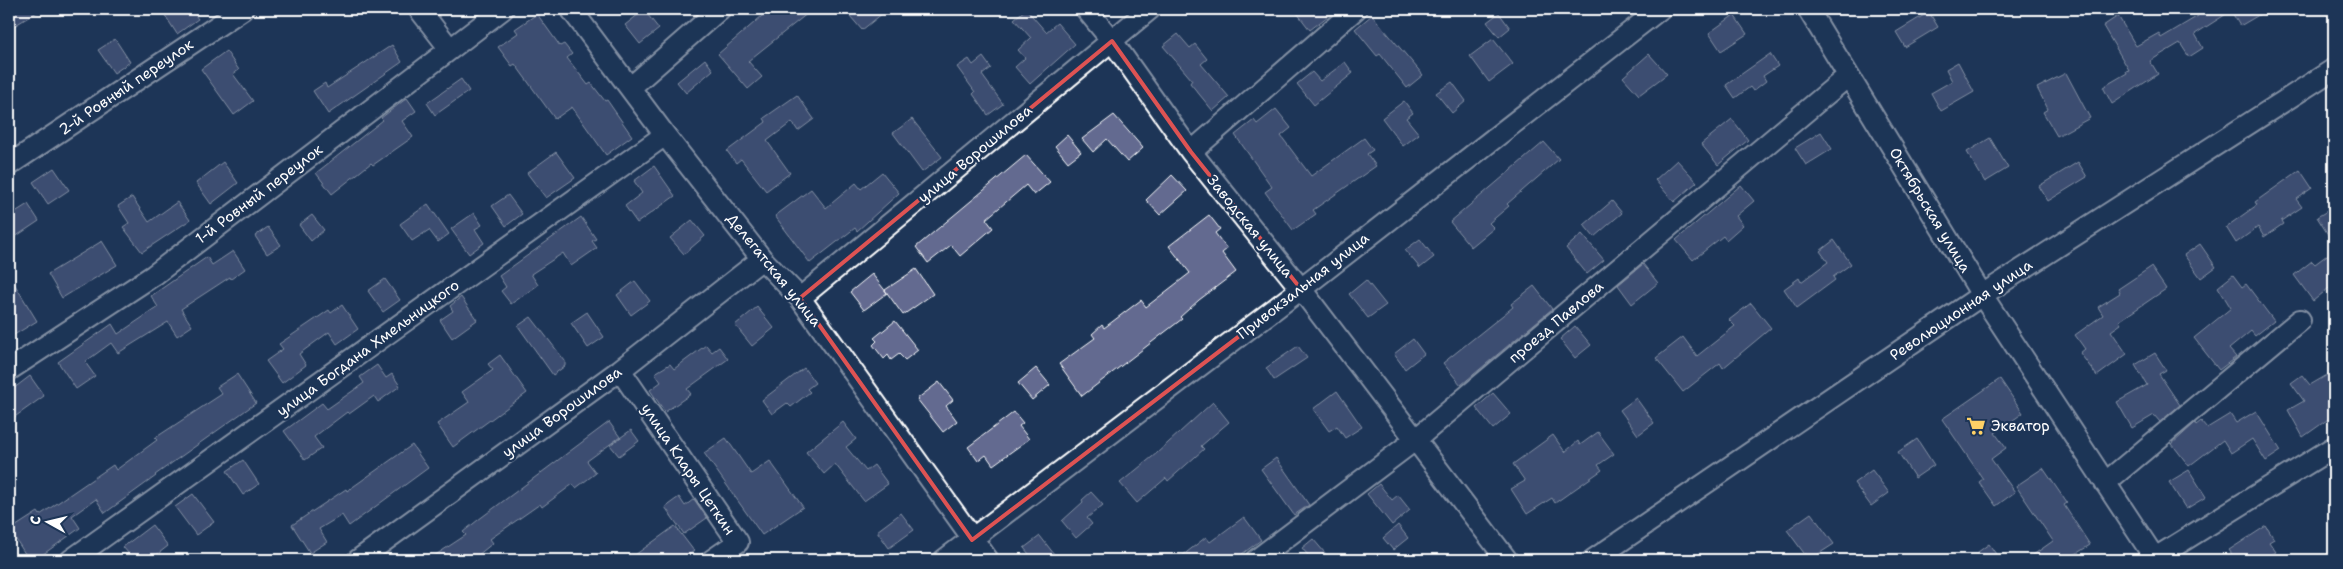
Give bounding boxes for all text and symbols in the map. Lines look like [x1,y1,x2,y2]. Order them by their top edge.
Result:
street label: 2-й Ровный переулок [55,34,197,140]
street label: улица Ворошилова [914,100,1037,208]
street label: 1-й Ровный переулок [191,139,327,249]
street label: Октябрьская улица [1885,144,1976,277]
street label: Заводская улица [1202,170,1298,282]
street label: Делегатская улица [722,209,826,331]
street label: Привокзальная улица [1233,228,1374,344]
street label: Революционная улица [1886,254,2037,365]
street label: улица Богдана Хмельницкого [273,275,463,421]
street label: проезд Павлова [1504,276,1608,368]
street label: улица Ворошилова [498,361,626,462]
street label: улица Клары Цеткин [636,399,740,539]
supermarket icon: Экватор [1965,415,1987,437]
place label: Экватор [1991,416,2050,436]
north arrow [22,496,72,546]
text: С [26,515,45,526]

